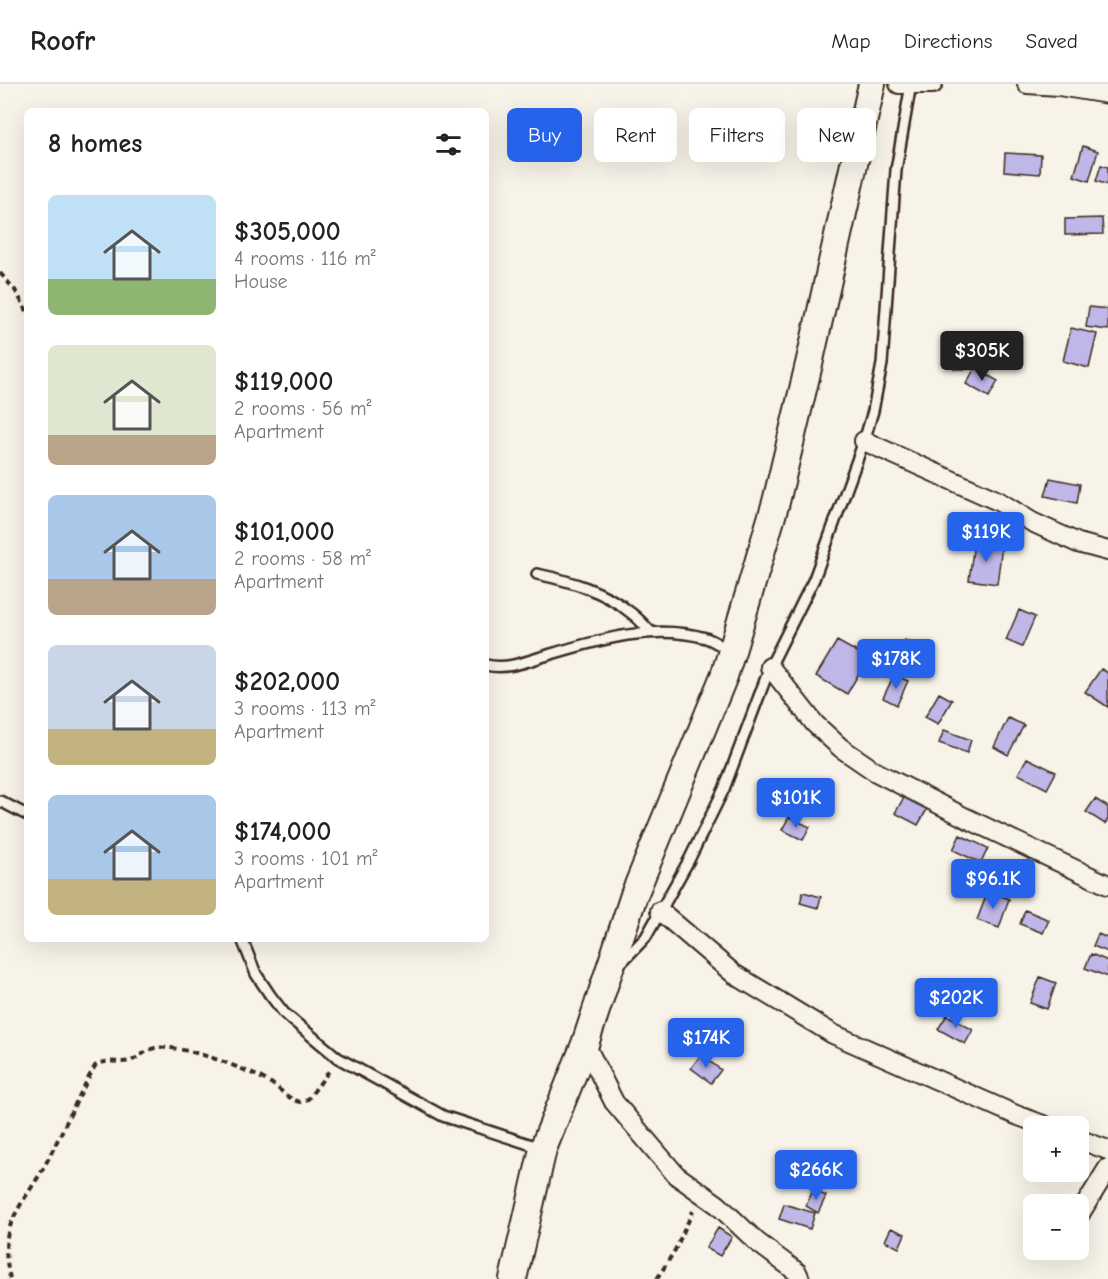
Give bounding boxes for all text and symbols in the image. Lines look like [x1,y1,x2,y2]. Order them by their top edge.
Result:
text: Roofr [30,25,95,57]
text: Map [831,29,871,53]
text: Directions [904,29,993,53]
text: Saved [1026,29,1078,53]
chip: Buy [507,108,582,162]
chip: Rent [594,108,677,162]
chip: Filters [689,108,785,162]
chip: New [797,108,876,162]
icon: filters [432,128,465,161]
text: 8 homes [48,129,142,159]
text: $305,000 [234,217,341,247]
icon: home [96,219,168,291]
text: 4 rooms · 116 m² [234,247,376,270]
text: House [234,270,288,293]
pin: $305K [940,331,1024,382]
text: $305K [954,339,1010,362]
text: $119,000 [234,367,333,397]
icon: home [96,369,168,441]
text: 2 rooms · 56 m² [234,397,372,420]
text: Apartment [234,420,324,443]
pin: $119K [944,512,1028,563]
text: $101,000 [234,517,335,547]
icon: home [96,519,168,591]
text: $119K [961,520,1011,543]
text: 2 rooms · 58 m² [234,547,371,570]
text: Apartment [234,570,324,593]
pin: $178K [854,639,938,690]
text: $178K [871,647,921,670]
text: $202,000 [234,667,340,697]
icon: home [96,669,168,741]
text: 3 rooms · 113 m² [234,697,375,720]
text: Apartment [234,720,324,743]
pin: $101K [754,778,838,829]
text: $101K [771,786,821,809]
text: $174,000 [234,817,331,847]
icon: home [96,819,168,891]
text: 3 rooms · 101 m² [234,847,378,870]
pin: $96.1K [944,859,1042,910]
text: $96.1K [965,867,1021,890]
text: Apartment [234,870,324,893]
pin: $202K [914,978,998,1029]
text: $202K [929,986,983,1009]
pin: $174K [664,1018,748,1069]
text: $174K [682,1026,730,1049]
map controls [1023,1116,1089,1260]
button: + [1023,1116,1089,1182]
pin: $266K [774,1150,858,1201]
text: $266K [789,1158,843,1181]
button: − [1023,1194,1089,1260]

